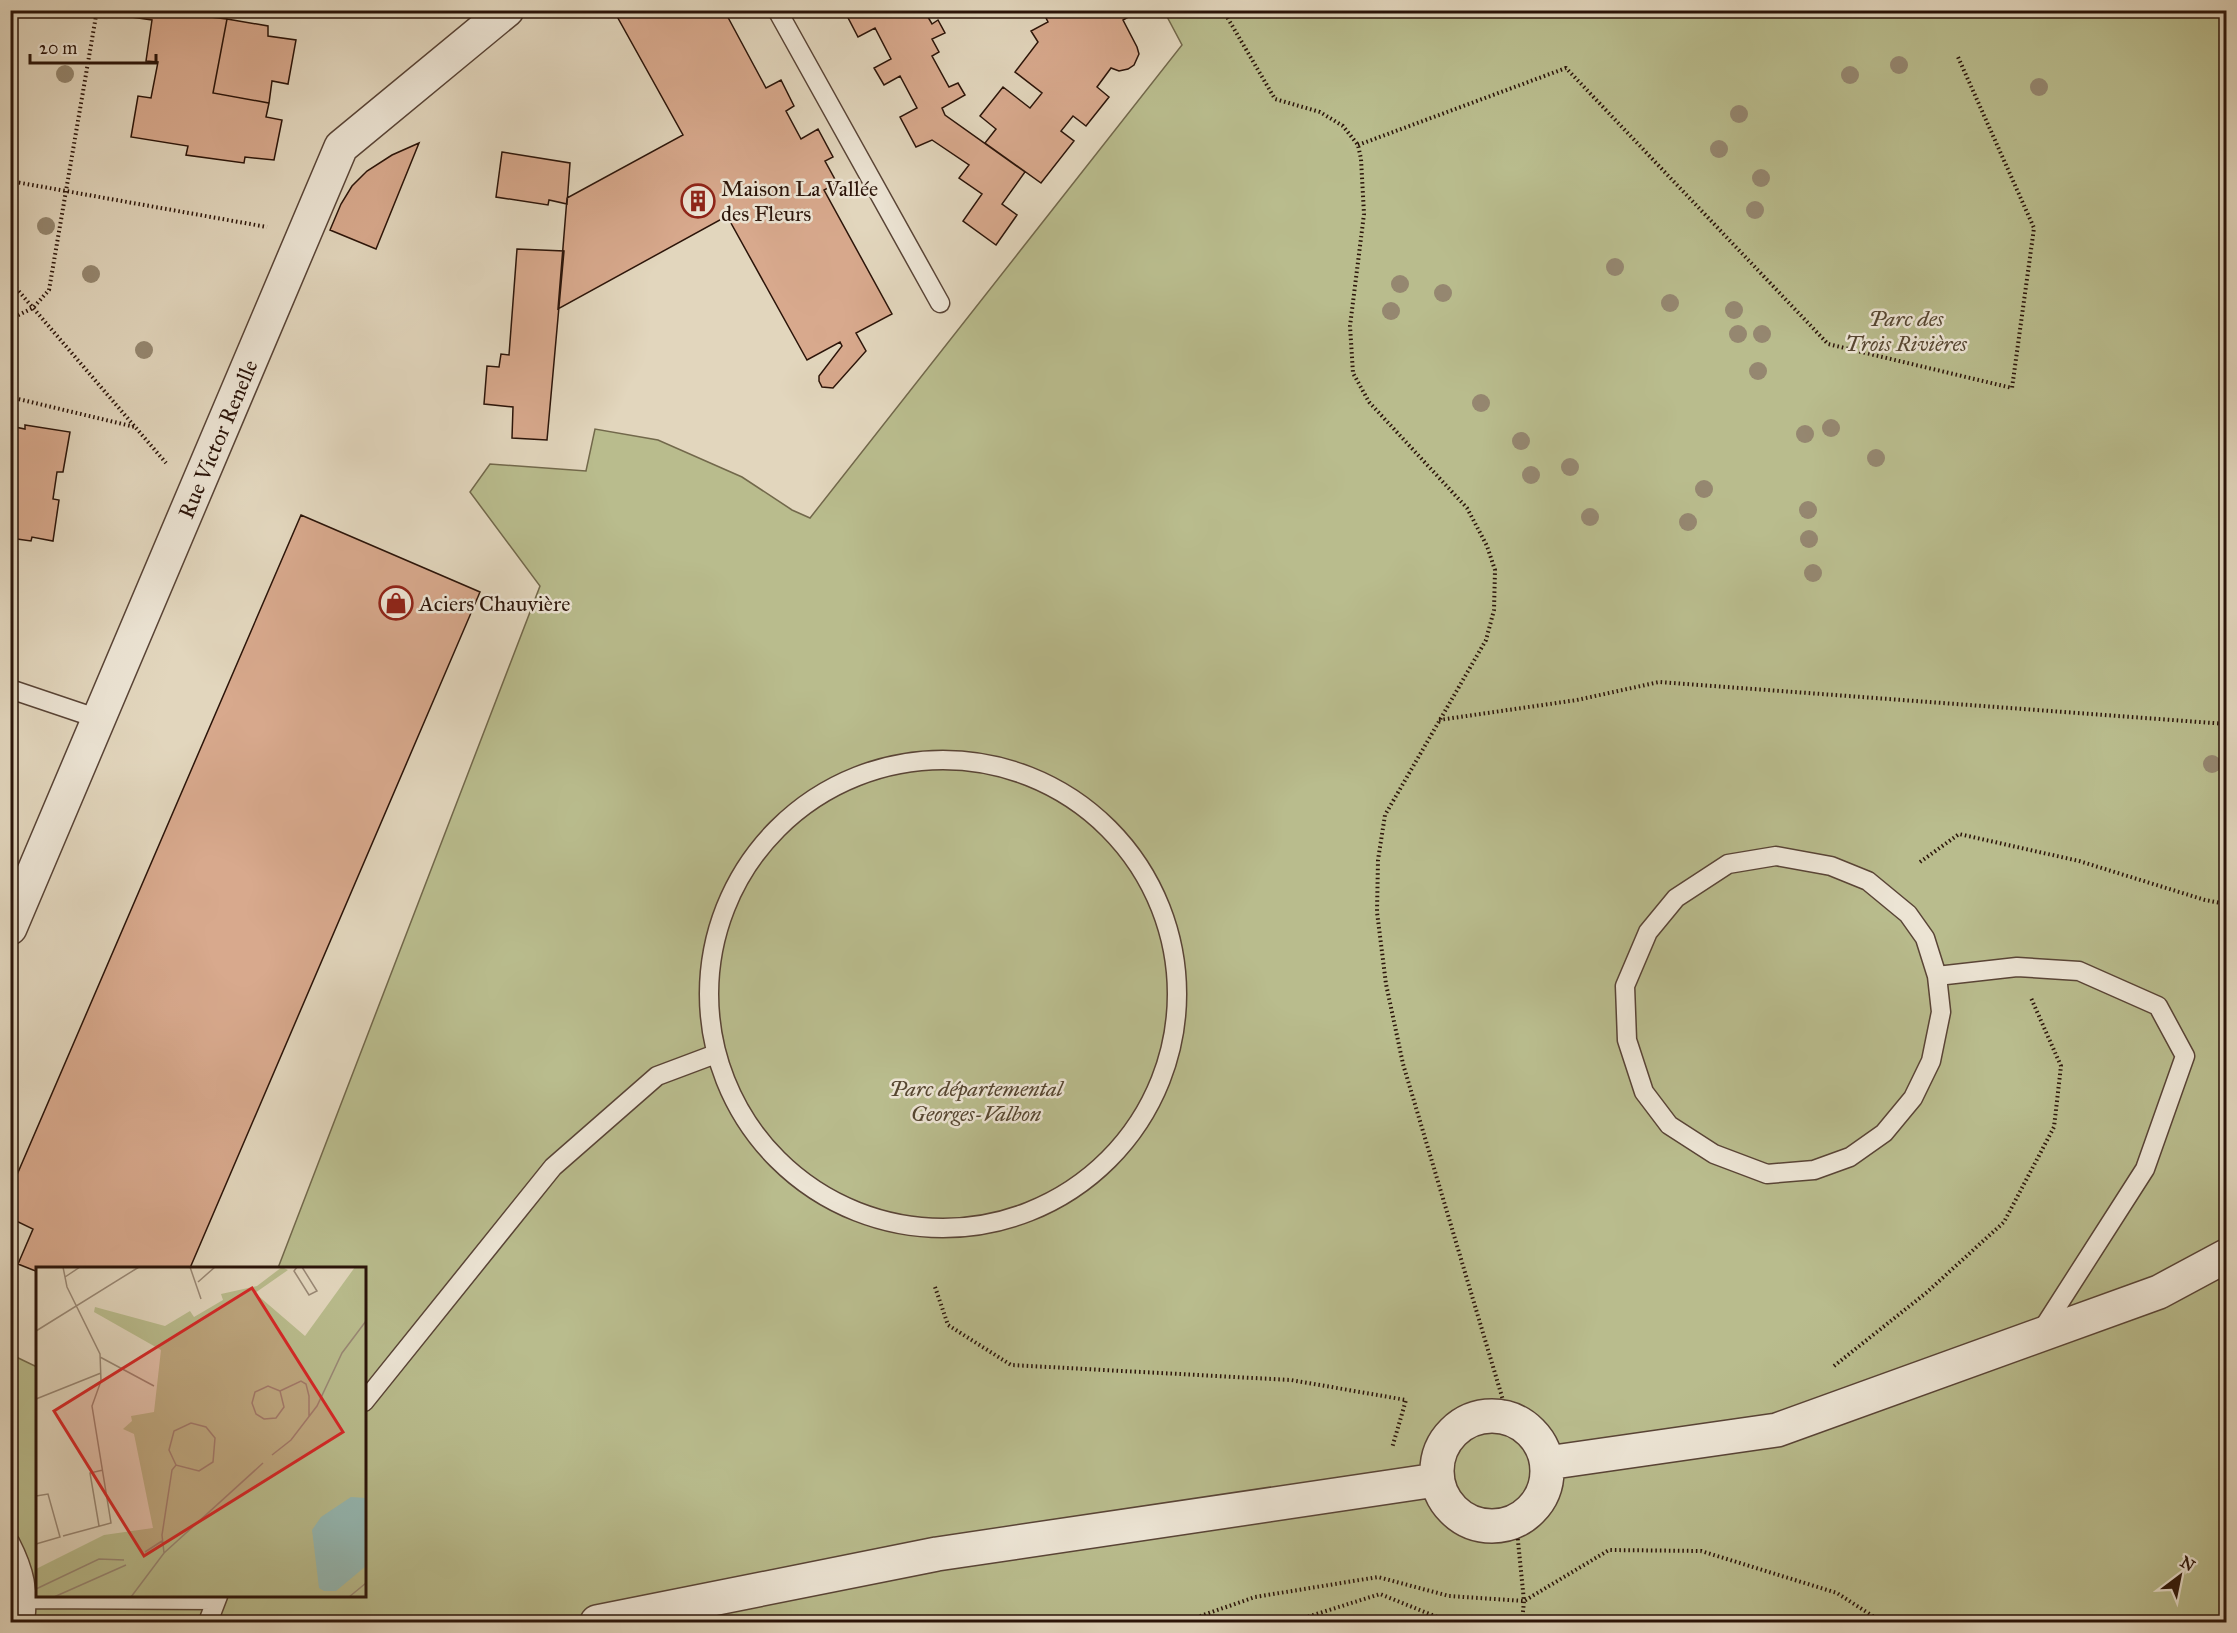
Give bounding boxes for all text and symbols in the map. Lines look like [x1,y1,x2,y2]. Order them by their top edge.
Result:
scale bar [30,27,156,65]
text: 20 m [39,37,77,59]
place label: Maison La Vallée des Fleurs [721,175,878,227]
building icon: Maison La Vallée des Fleurs [680,183,716,219]
park label: Parc des Trois Rivières [1845,305,1968,357]
street label: Rue Victor Renelle [172,355,264,523]
shop icon: Aciers Chauvière [378,585,414,621]
place label: Aciers Chauvière [418,590,570,617]
park label: Parc départemental Georges-Valbon [889,1075,1065,1127]
inset map [36,1267,366,1597]
north arrow [2150,1546,2210,1606]
text: N [2177,1552,2199,1576]

